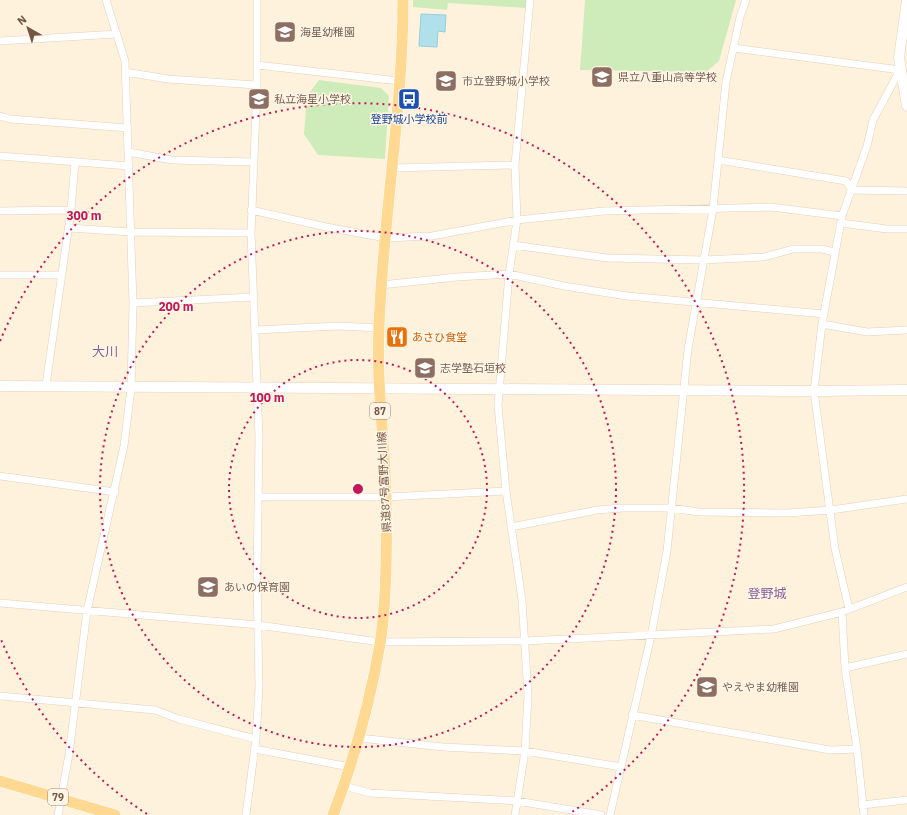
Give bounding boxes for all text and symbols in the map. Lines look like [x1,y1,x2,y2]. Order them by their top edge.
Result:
north arrow [8,8,48,48]
text: N [14,12,29,28]
school or university icon: 海星幼稚園 [272,19,298,45]
place label: 海星幼稚園 [300,25,355,39]
school or university icon: 県立八重山高等学校 [589,64,615,90]
school or university icon: 市立登野城小学校 [433,68,459,94]
place label: 県立八重山高等学校 [618,70,717,84]
place label: 市立登野城小学校 [462,74,550,88]
school or university icon: 私立海星小学校 [246,86,272,112]
bus stop icon: 登野城小学校前 [396,86,422,112]
place label: 私立海星小学校 [274,92,351,106]
place label: 登野城小学校前 [371,112,448,126]
text: 300 m [66,208,102,223]
text: 200 m [158,299,194,314]
restaurant icon: あさひ食堂 [384,324,410,350]
place label: あさひ食堂 [412,330,467,344]
district label: 大川 [92,343,118,360]
school or university icon: 志学塾石垣校 [412,355,438,381]
place label: 志学塾石垣校 [440,361,506,375]
text: 100 m [249,390,285,405]
road number: 87 [370,403,390,419]
street label: 県道87号富野大川線 [374,431,394,533]
centre of rings [351,482,365,496]
school or university icon: あいの保育園 [195,574,221,600]
place label: あいの保育園 [224,580,290,594]
district label: 登野城 [747,585,787,602]
school or university icon: やえやま幼稚園 [694,674,720,700]
place label: やえやま幼稚園 [722,680,799,694]
road number: 79 [48,789,68,805]

